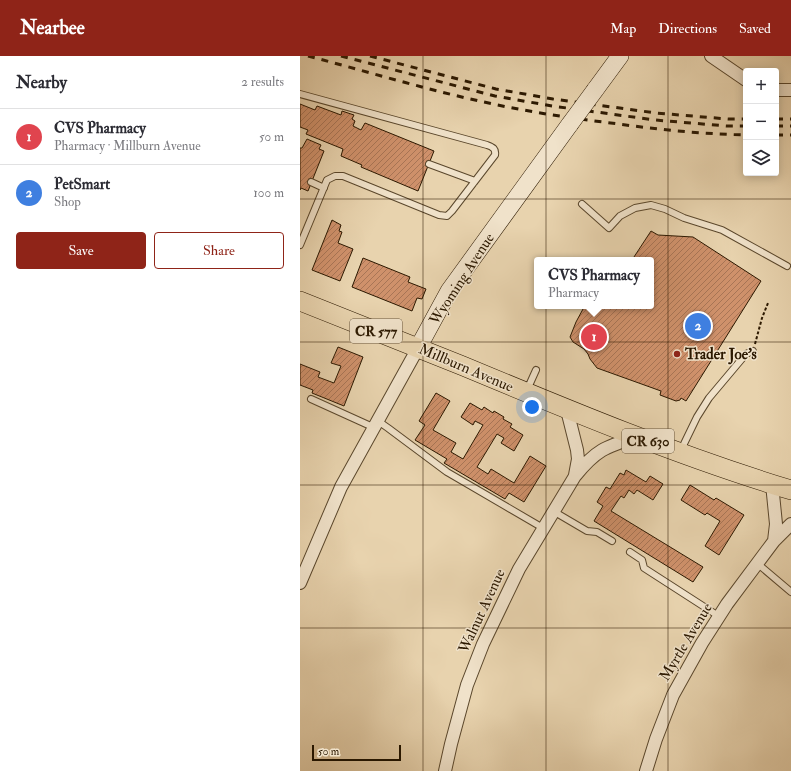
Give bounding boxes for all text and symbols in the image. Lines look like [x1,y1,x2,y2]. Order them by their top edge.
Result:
text: Nearbee [20,16,85,40]
text: Map [610,20,636,37]
text: Directions [658,20,717,37]
text: Saved [739,20,771,37]
map controls [743,68,779,176]
button: + [743,68,779,104]
text: Nearby [16,72,67,93]
text: 2 results [241,74,284,90]
button: − [743,104,779,140]
text: CVS Pharmacy [54,119,146,138]
text: 1 [27,129,31,145]
text: 50 m [259,129,284,145]
text: Pharmacy · Millburn Avenue [54,138,201,154]
button: layers [743,140,779,176]
text: PetSmart [54,175,110,194]
text: 2 [26,185,32,201]
text: 100 m [253,185,284,201]
text: Shop [54,194,81,210]
street label: Wyoming Avenue [425,230,499,329]
button: Save [16,232,146,269]
button: Share [154,232,284,269]
popup [534,257,654,309]
text: CVS Pharmacy [548,266,640,285]
text: Pharmacy [548,285,599,301]
pin: 2 [685,311,711,341]
road number: CR 577 [350,319,402,343]
pin: 1 [581,322,607,352]
street label: Millburn Avenue [416,340,516,396]
place label: Trader Joe's [684,345,757,365]
marker: Trader Joe's [672,349,682,359]
your location [522,397,542,417]
road number: CR 630 [622,429,674,453]
street label: Walnut Avenue [454,566,510,657]
street label: Myrtle Avenue [655,599,717,685]
scale bar [312,743,401,762]
text: 50 m [318,745,339,758]

